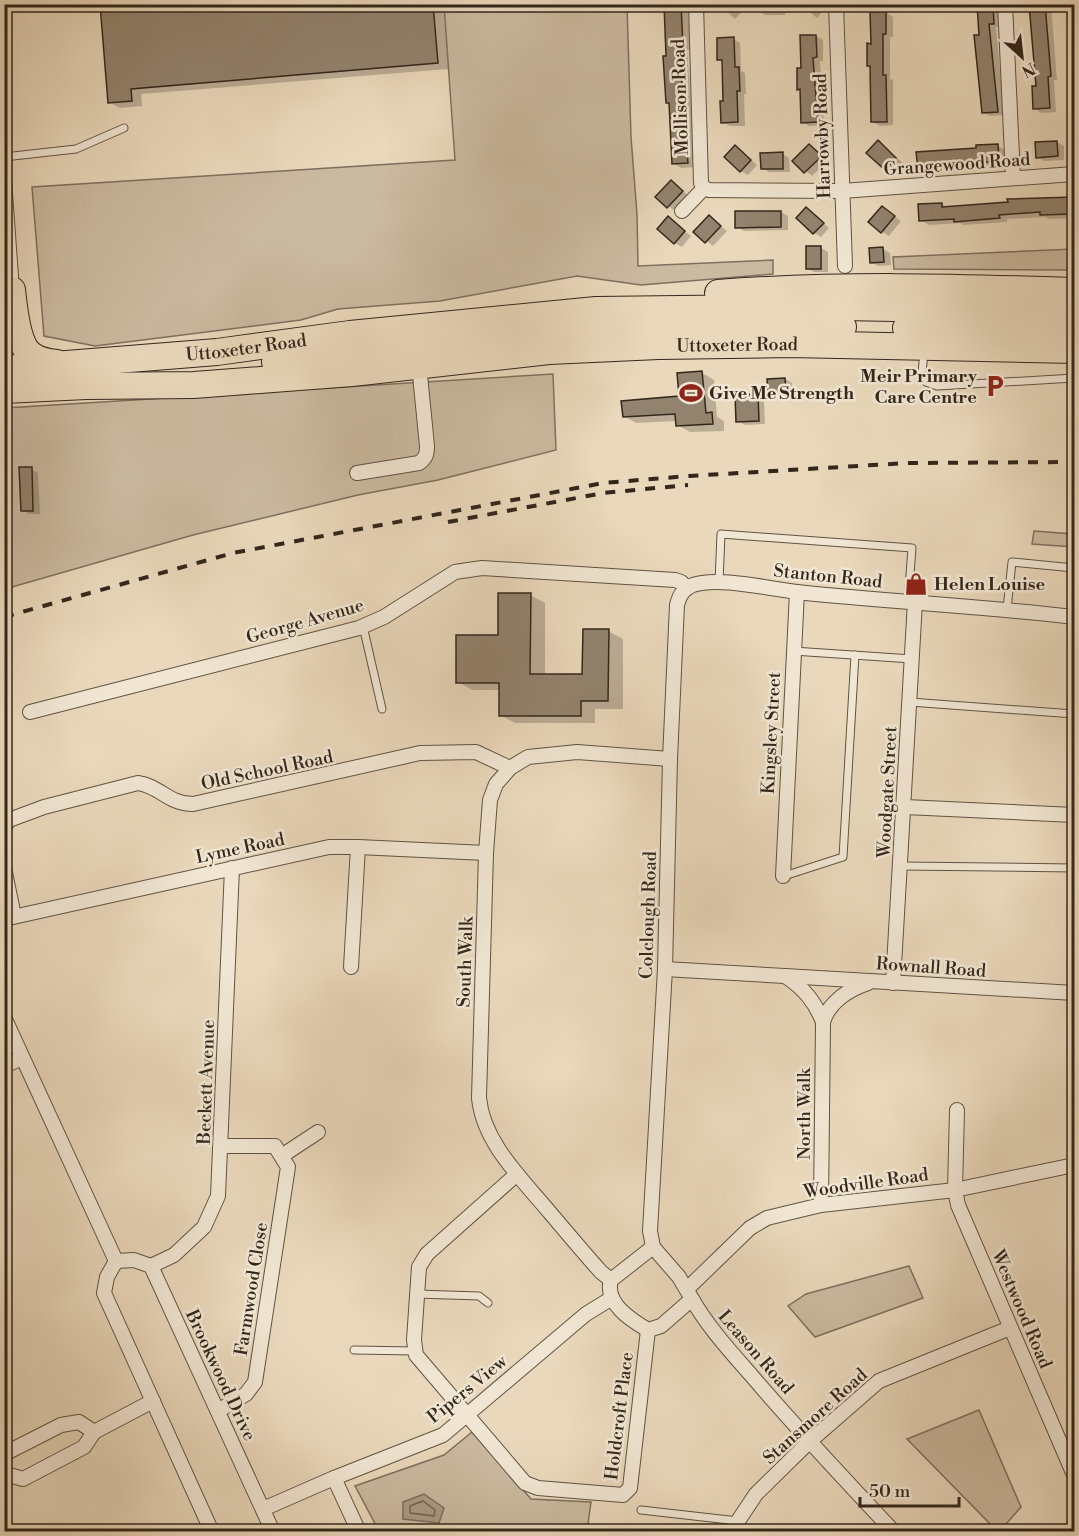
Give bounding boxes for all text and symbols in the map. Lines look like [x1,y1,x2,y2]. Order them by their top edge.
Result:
north arrow [992,27,1052,87]
street label: Mollison Road [667,37,694,156]
text: N [1018,58,1039,81]
street label: Harrowby Road [809,72,836,199]
street label: Grangewood Road [883,148,1032,181]
street label: Uttoxeter Road [185,329,309,366]
street label: Uttoxeter Road [676,333,799,358]
place label: Meir Primary Care Centre [860,365,978,409]
parking icon: Meir Primary Care Centre [982,373,1008,399]
sports icon: Give Me Strength [678,380,704,406]
place label: Give Me Strength [709,382,854,405]
street label: Stanton Road [772,559,884,594]
shop icon: Helen Louise [903,571,929,597]
place label: Helen Louise [934,573,1045,596]
street label: George Avenue [244,594,367,649]
street label: Kingsley Street [757,671,786,795]
street label: Woodgate Street [873,725,902,859]
street label: Old School Road [199,745,336,796]
street label: Lyme Road [193,828,288,869]
street label: Colclough Road [635,850,662,979]
street label: South Walk [452,915,479,1008]
street label: Rownall Road [875,952,988,983]
street label: Beckett Avenue [193,1019,220,1146]
street label: North Walk [793,1067,816,1160]
street label: Woodville Road [801,1163,931,1204]
street label: Farmwood Close [230,1221,273,1357]
street label: Westwood Road [986,1245,1057,1373]
street label: Brookwood Drive [180,1305,261,1444]
street label: Leason Road [713,1305,799,1400]
street label: Pipers View [423,1350,512,1429]
street label: Holdcroft Place [600,1351,639,1481]
street label: Stansmore Road [758,1363,873,1469]
scale bar [860,1470,959,1508]
text: 50 m [869,1480,911,1503]

